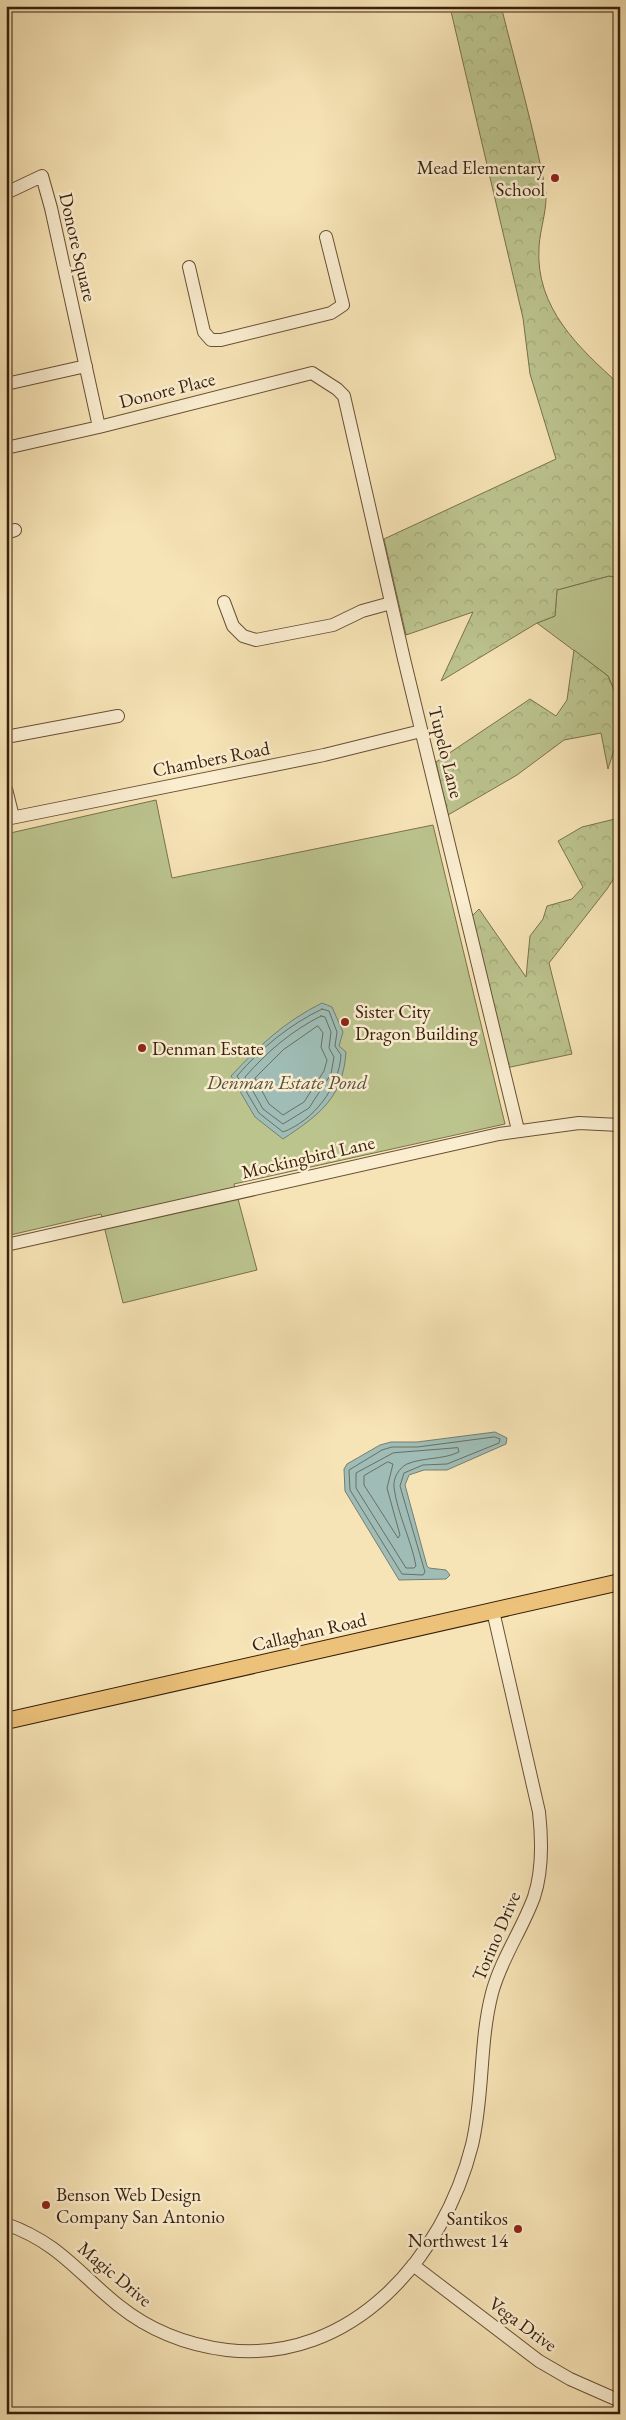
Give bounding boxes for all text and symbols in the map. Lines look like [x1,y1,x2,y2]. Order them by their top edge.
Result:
place label: Mead Elementary School [417,155,546,202]
marker: Mead Elementary School [549,172,561,184]
street label: Donore Square [53,190,103,304]
street label: Donore Place [116,366,218,414]
street label: Tupelo Lane [423,703,469,801]
street label: Chambers Road [150,735,272,783]
place label: Sister City Dragon Building [355,999,478,1046]
marker: Sister City Dragon Building [339,1016,351,1028]
place label: Denman Estate [152,1036,264,1061]
marker: Denman Estate [136,1042,148,1054]
water label: Denman Estate Pond [206,1069,368,1095]
street label: Mockingbird Lane [239,1130,377,1184]
street label: Callaghan Road [249,1607,369,1657]
street label: Torino Drive [466,1887,526,1985]
place label: Benson Web Design Company San Antonio [56,2182,225,2229]
marker: Benson Web Design Company San Antonio [40,2199,52,2211]
place label: Santikos Northwest 14 [408,2206,509,2253]
marker: Santikos Northwest 14 [512,2223,524,2235]
street label: Magic Drive [73,2236,157,2312]
street label: Vega Drive [484,2291,562,2357]

